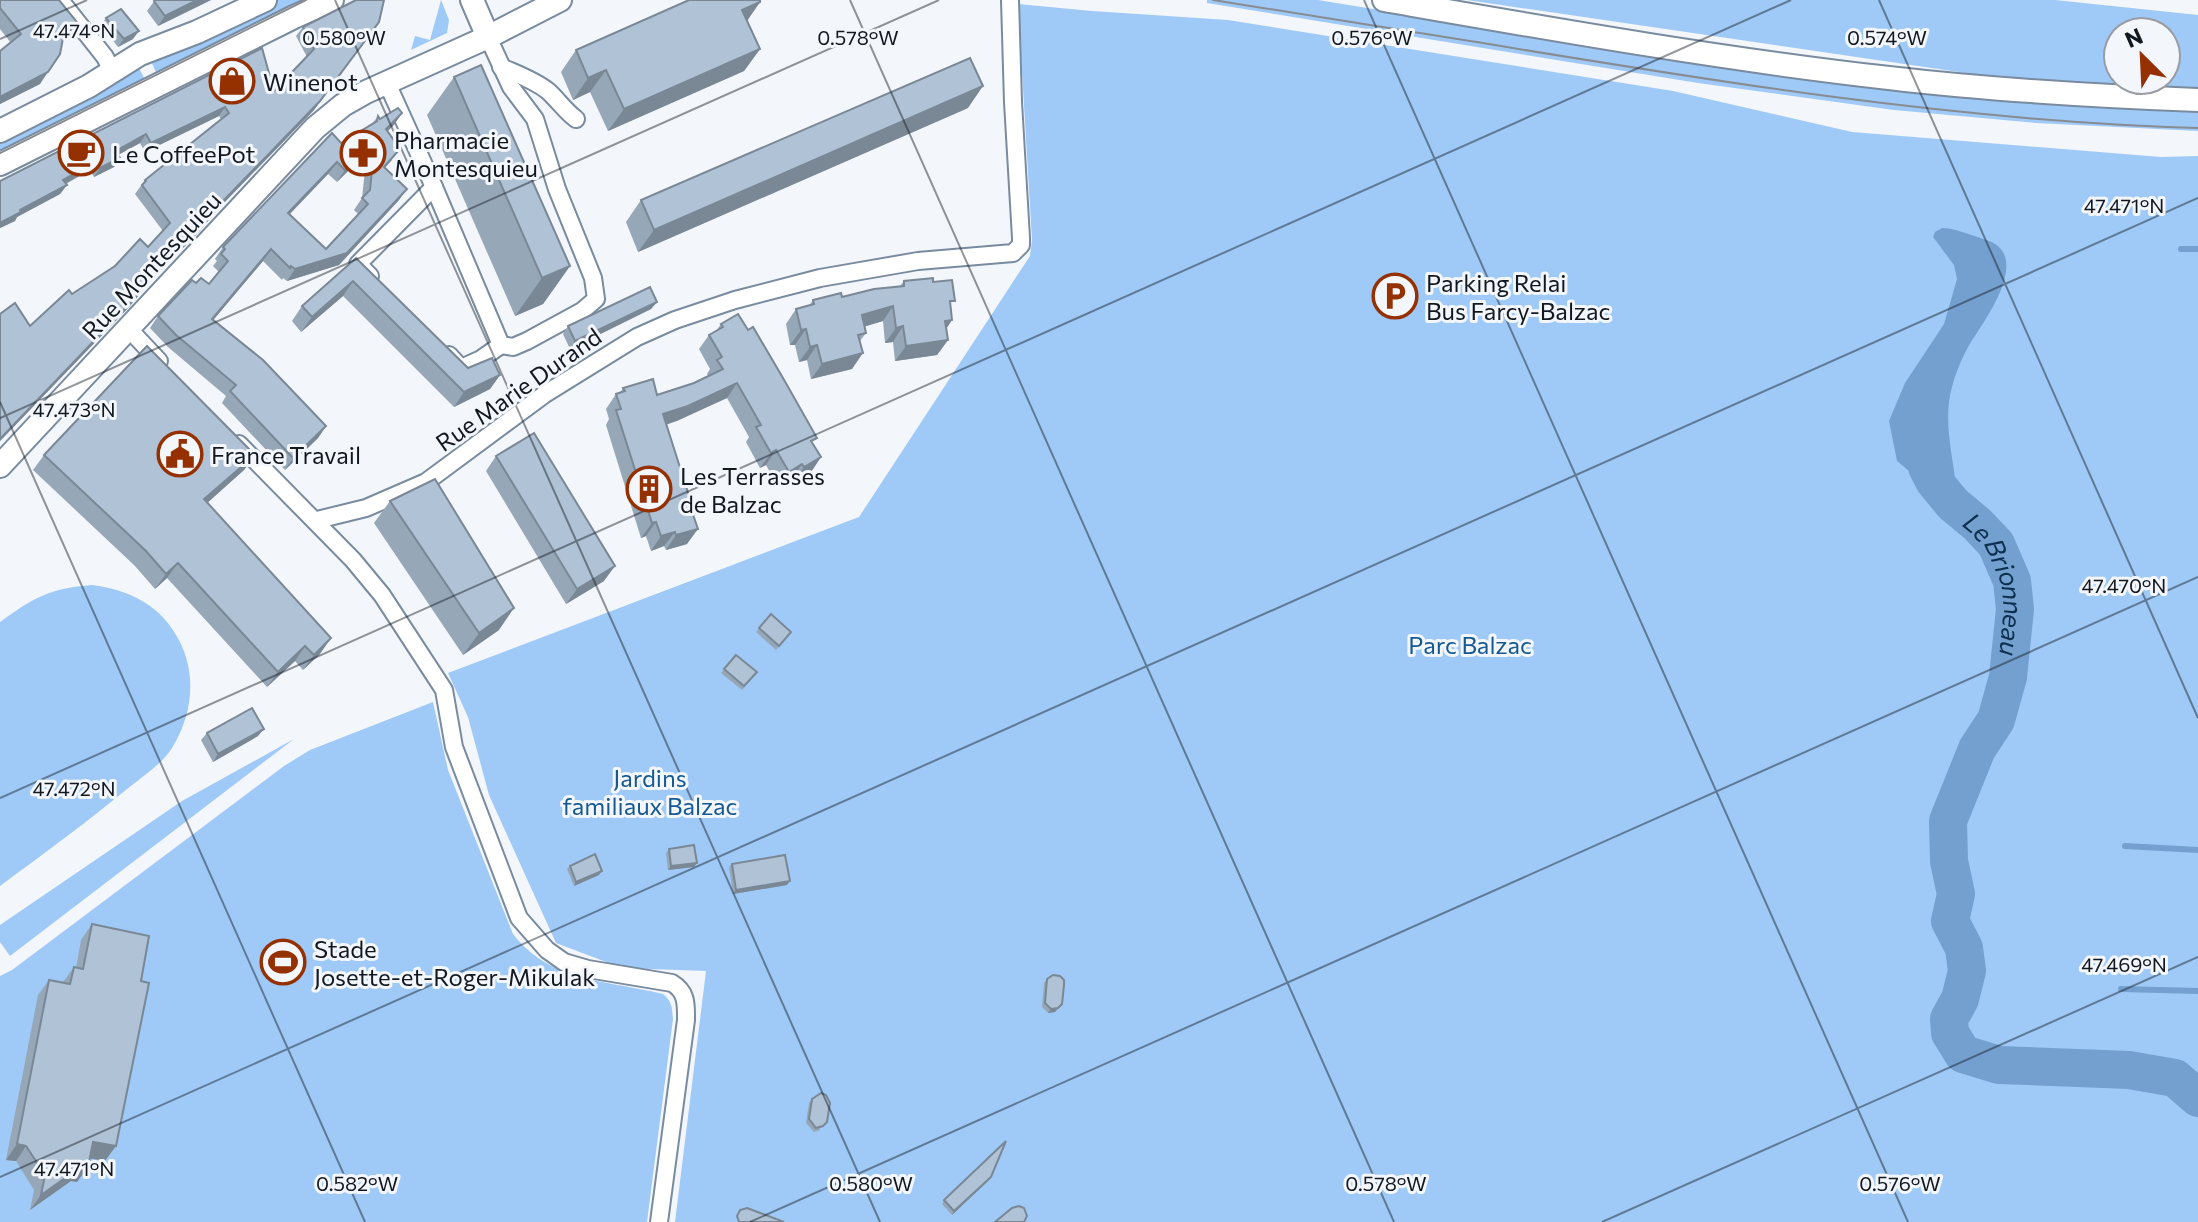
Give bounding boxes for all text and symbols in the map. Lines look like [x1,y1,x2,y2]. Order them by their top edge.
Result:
north arrow [2102,16,2182,96]
text: 47.474°N [33,18,115,42]
text: N [2121,22,2147,53]
text: 0.580°W [302,25,386,49]
text: 0.578°W [817,25,899,49]
text: 0.576°W [1331,25,1413,49]
text: 0.574°W [1847,25,1927,49]
shop icon: Winenot [208,57,256,105]
place label: Winenot [263,67,358,96]
place label: Pharmacie Montesquieu [394,125,538,182]
cafe icon: Le CoffeePot [57,129,105,177]
pharmacy icon: Pharmacie Montesquieu [339,129,387,177]
place label: Le CoffeePot [112,139,256,168]
street label: Rue Montesquieu [75,185,227,345]
text: 47.471°N [2084,193,2164,217]
place label: Parking Relai Bus Farcy-Balzac [1426,268,1610,325]
parking icon: Parking Relai Bus Farcy-Balzac [1371,272,1419,320]
street label: Rue Marie Durand [430,321,606,457]
text: 47.473°N [32,397,116,421]
public building icon: France Travail [156,430,204,478]
place label: France Travail [211,440,361,469]
place label: Les Terrasses de Balzac [680,461,825,518]
building icon: Les Terrasses de Balzac [625,465,673,513]
water label: Le Brionneau [1958,505,2031,658]
text: 47.470°N [2082,573,2166,597]
park label: Parc Balzac [1408,630,1532,659]
park label: Jardins familiaux Balzac [563,763,737,820]
text: 47.472°N [32,776,116,800]
place label: Stade Josette-et-Roger-Mikulak [314,934,595,991]
sports icon: Stade Josette-et-Roger-Mikulak [259,938,307,986]
text: 47.469°N [2081,952,2167,976]
text: 47.471°N [34,1156,114,1180]
text: 0.582°W [316,1171,398,1195]
text: 0.580°W [829,1171,913,1195]
text: 0.578°W [1345,1171,1427,1195]
text: 0.576°W [1859,1171,1941,1195]

